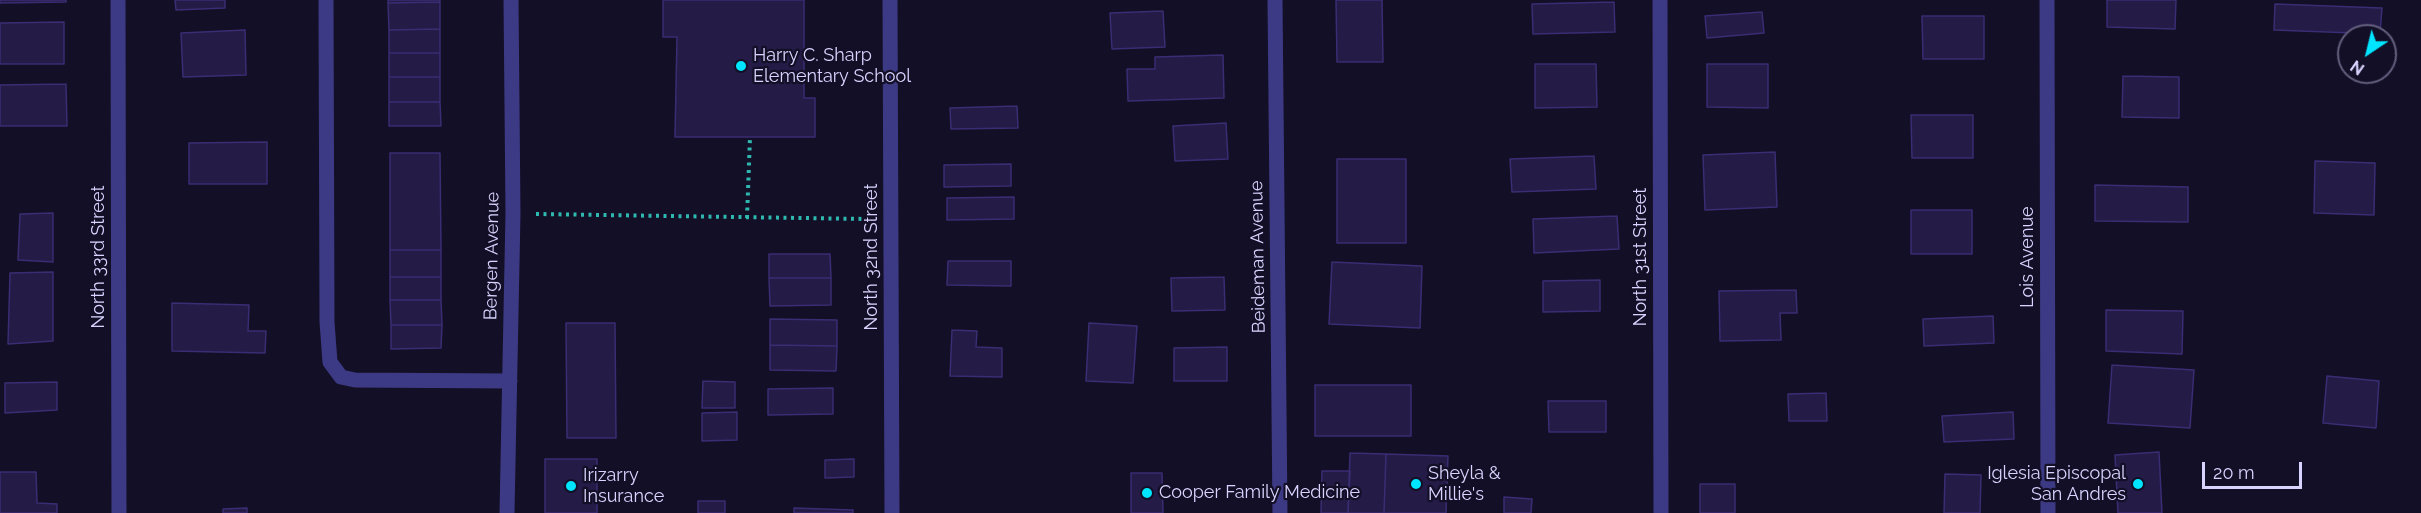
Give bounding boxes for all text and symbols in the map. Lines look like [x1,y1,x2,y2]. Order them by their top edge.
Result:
north arrow [2337,24,2397,84]
place label: Harry C. Sharp Elementary School [753,45,911,88]
text: N [2347,56,2368,79]
marker: Harry C. Sharp Elementary School [734,59,748,73]
street label: Beideman Avenue [1246,180,1270,334]
street label: North 32nd Street [861,183,883,331]
street label: North 33rd Street [88,186,110,328]
street label: North 31st Street [1630,188,1652,326]
street label: Bergen Avenue [480,192,504,320]
street label: Lois Avenue [2017,206,2039,308]
scale bar [2205,450,2306,488]
text: 20 m [2213,462,2255,483]
place label: Sheyla & Millie's [1428,463,1501,506]
place label: Iglesia Episcopal San Andres [1987,463,2126,506]
place label: Irizarry Insurance [583,465,664,508]
marker: Sheyla & Millie's [1409,477,1423,491]
marker: Iglesia Episcopal San Andres [2131,477,2145,491]
marker: Irizarry Insurance [564,479,578,493]
place label: Cooper Family Medicine [1159,482,1360,504]
marker: Cooper Family Medicine [1140,486,1154,500]

